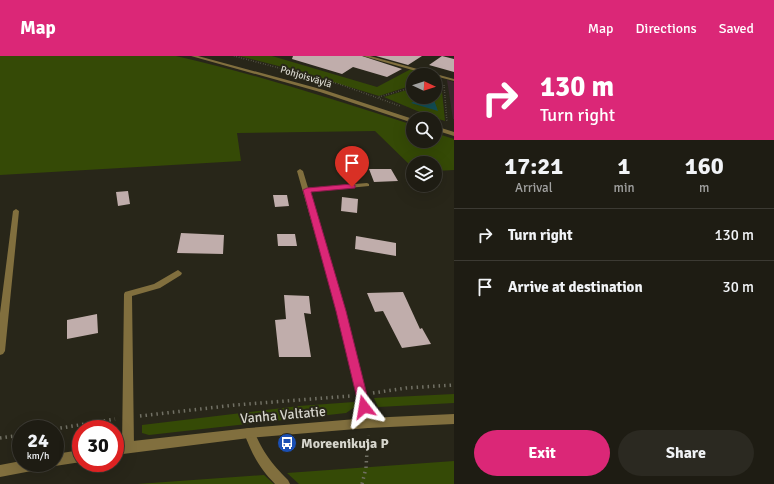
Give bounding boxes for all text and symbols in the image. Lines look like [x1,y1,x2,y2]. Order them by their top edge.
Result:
text: Map [20,16,56,40]
text: Map [588,20,614,37]
text: Directions [636,20,697,37]
text: Saved [719,20,754,37]
street label: Pohjoisväylä [279,63,333,91]
north arrow [406,68,442,104]
map controls [406,68,442,192]
text: 130 m [540,70,614,104]
icon: right [474,72,526,124]
text: Turn right [540,104,615,126]
button: search [406,112,442,148]
pin [335,146,369,187]
text: 17:21 [504,151,563,181]
text: 1 [618,151,630,181]
text: 160 [685,151,724,181]
icon: arrive [341,152,363,174]
button: layers [406,156,442,192]
text: Arrival [515,180,552,196]
text: min [614,180,635,196]
text: m [699,180,709,196]
icon: right [474,224,496,246]
text: Turn right [508,226,573,244]
text: 130 m [714,226,754,244]
icon: arrive [474,276,496,298]
text: Arrive at destination [508,278,643,296]
text: 30 m [723,278,754,296]
position arrow [343,386,385,428]
street label: Vanha Valtatie [239,403,327,427]
speed limit sign: 30 [72,420,124,472]
text: 24 [27,428,49,453]
button: Exit [474,430,610,476]
button: Share [618,430,754,476]
bus stop icon: Moreenikuja P [276,432,298,454]
place label: Moreenikuja P [301,435,389,452]
text: km/h [27,450,49,462]

